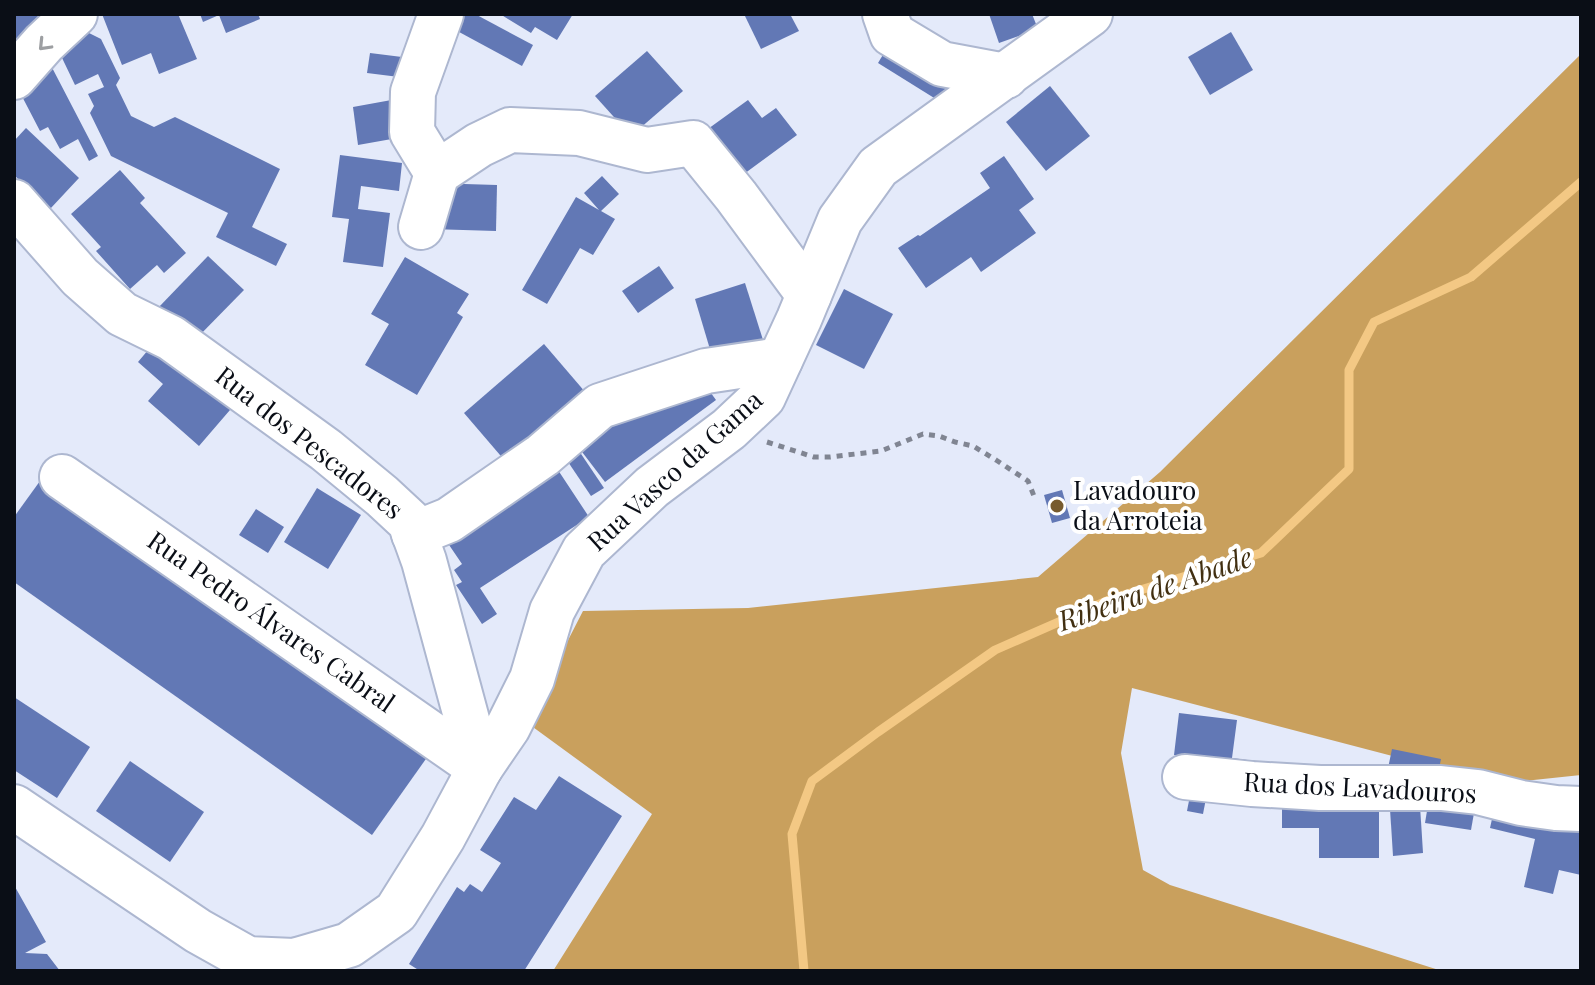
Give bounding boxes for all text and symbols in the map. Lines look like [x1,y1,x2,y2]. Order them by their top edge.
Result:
one-way arrow [38,36,53,50]
street label: Rua dos Pescadores [209,358,411,526]
street label: Rua Vasco da Gama [579,382,769,558]
place label: Lavadouro da Arroteia [1073,472,1203,537]
marker: Lavadouro da Arroteia [1048,497,1066,515]
street label: Rua Pedro Álvares Cabral [141,522,402,719]
water label: Ribeira de Abade [1051,537,1257,638]
street label: Rua dos Lavadouros [1243,763,1478,810]

